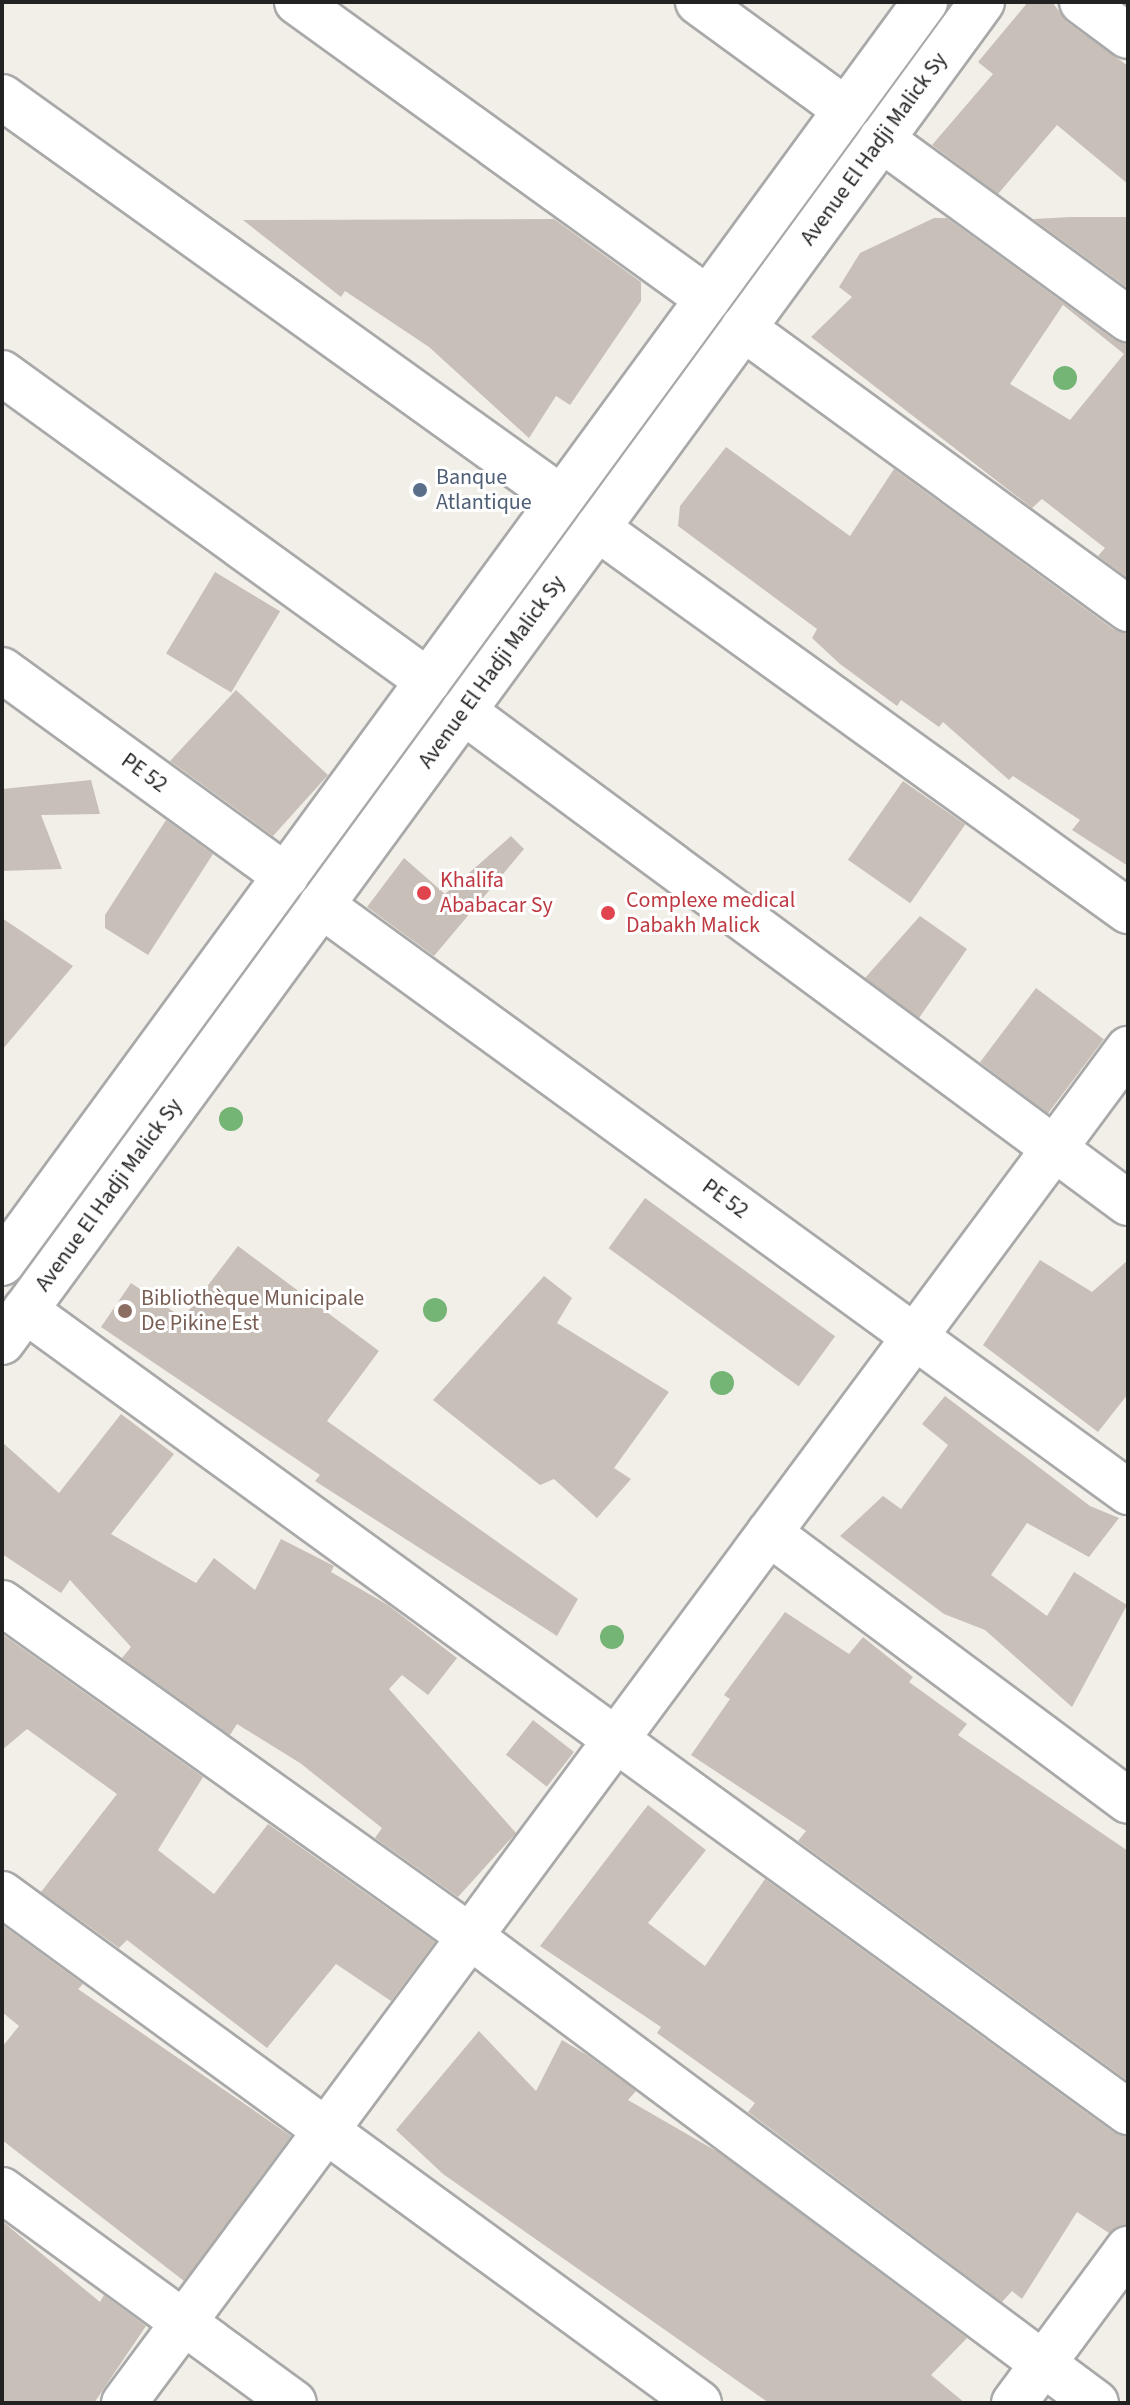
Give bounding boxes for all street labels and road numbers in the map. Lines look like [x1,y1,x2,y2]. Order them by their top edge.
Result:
street label: Avenue El Hadji Malick Sy [795,47,953,251]
street label: Avenue El Hadji Malick Sy [413,570,571,774]
street label: PE 52 [116,748,172,798]
street label: Avenue El Hadji Malick Sy [30,1093,188,1297]
street label: PE 52 [697,1174,753,1224]

